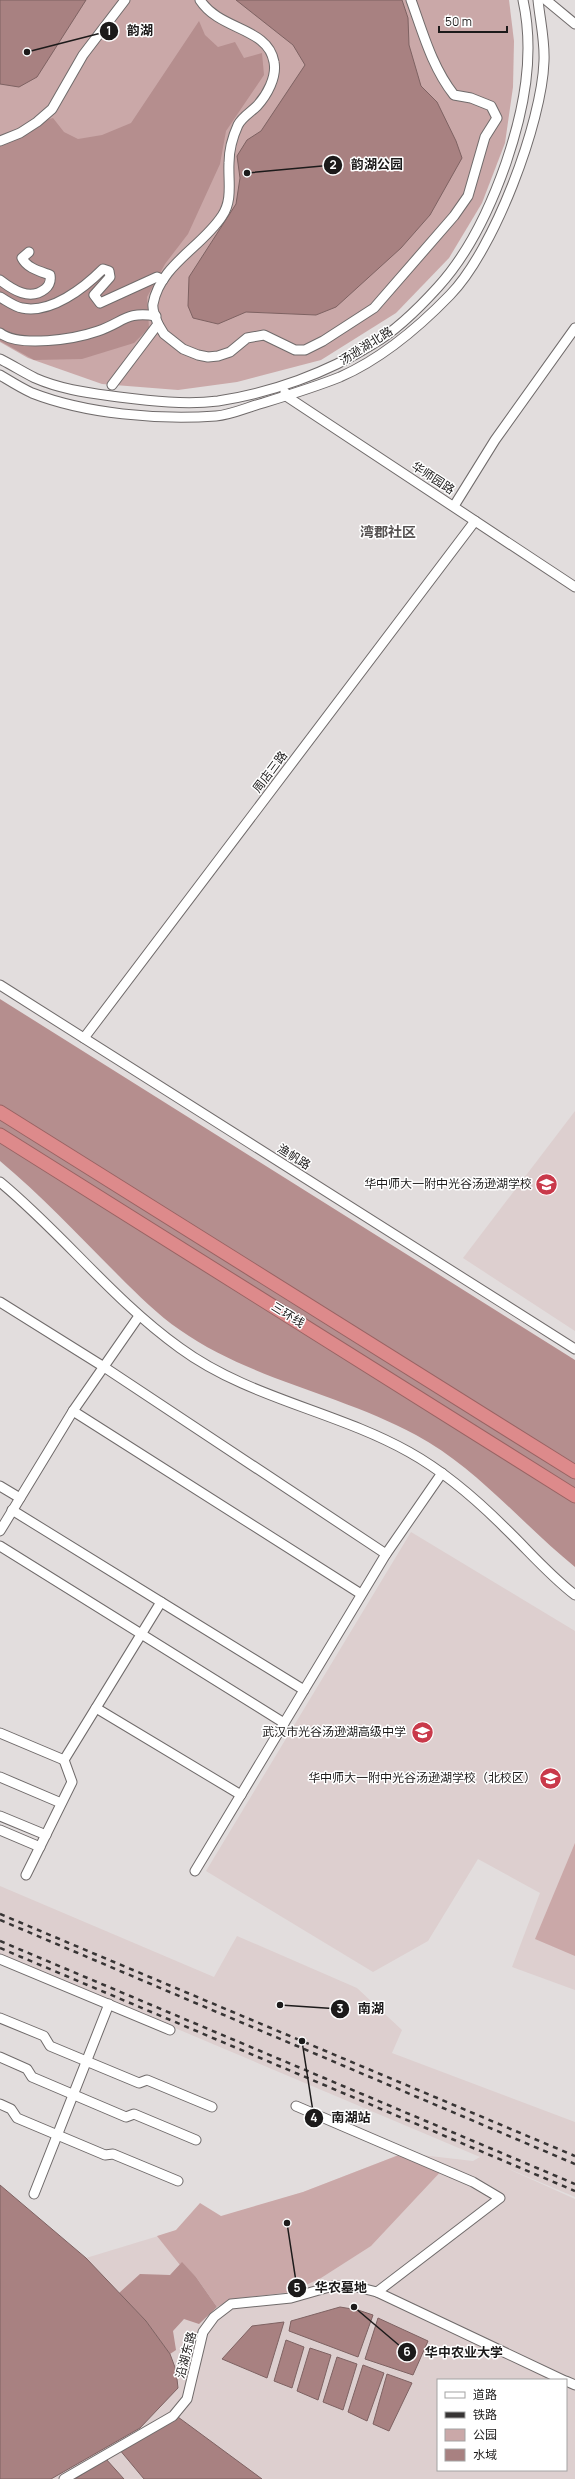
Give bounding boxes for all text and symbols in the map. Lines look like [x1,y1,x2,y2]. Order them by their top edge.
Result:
scale bar [439,8,507,34]
text: 50 m [445,13,472,30]
callout: 韵湖 [99,18,161,43]
text: 韵湖 [127,21,153,39]
text: 1 [106,22,112,39]
callout: 韵湖公园 [323,152,411,177]
text: 韵湖公园 [351,155,403,173]
text: 2 [329,156,337,173]
street label: 汤逊湖北路 [336,322,396,369]
street label: 华师园路 [409,457,458,498]
district label: 湾郡社区 [360,522,416,541]
street label: 周店三路 [248,747,291,796]
street label: 渔帆路 [274,1140,314,1173]
school or university icon: 华中师大一附中光谷汤逊湖学校 [534,1171,560,1197]
place label: 华中师大一附中光谷汤逊湖学校 [364,1175,532,1192]
street label: 三环线 [268,1298,308,1331]
school or university icon: 武汉市光谷汤逊湖高级中学 [409,1719,435,1745]
place label: 武汉市光谷汤逊湖高级中学 [262,1723,406,1740]
school or university icon: 华中师大一附中光谷汤逊湖学校（北校区） [538,1765,564,1791]
place label: 华中师大一附中光谷汤逊湖学校（北校区） [308,1769,536,1786]
callout: 南湖 [330,1996,392,2021]
text: 南湖 [358,1999,384,2017]
text: 3 [337,2000,344,2017]
callout: 南湖站 [304,2105,379,2130]
text: 南湖站 [331,2108,371,2126]
text: 4 [310,2109,318,2126]
callout: 华农墓地 [287,2275,375,2300]
text: 华农墓地 [315,2278,367,2296]
text: 5 [293,2279,301,2296]
street label: 沿湖东路 [171,2329,200,2380]
callout: 华中农业大学 [397,2340,511,2365]
text: 6 [403,2343,411,2360]
text: 华中农业大学 [425,2343,503,2361]
legend [437,2379,567,2471]
text: 道路 [473,2386,497,2403]
text: 铁路 [473,2406,497,2423]
text: 公园 [473,2426,497,2443]
text: 水域 [473,2446,497,2463]

